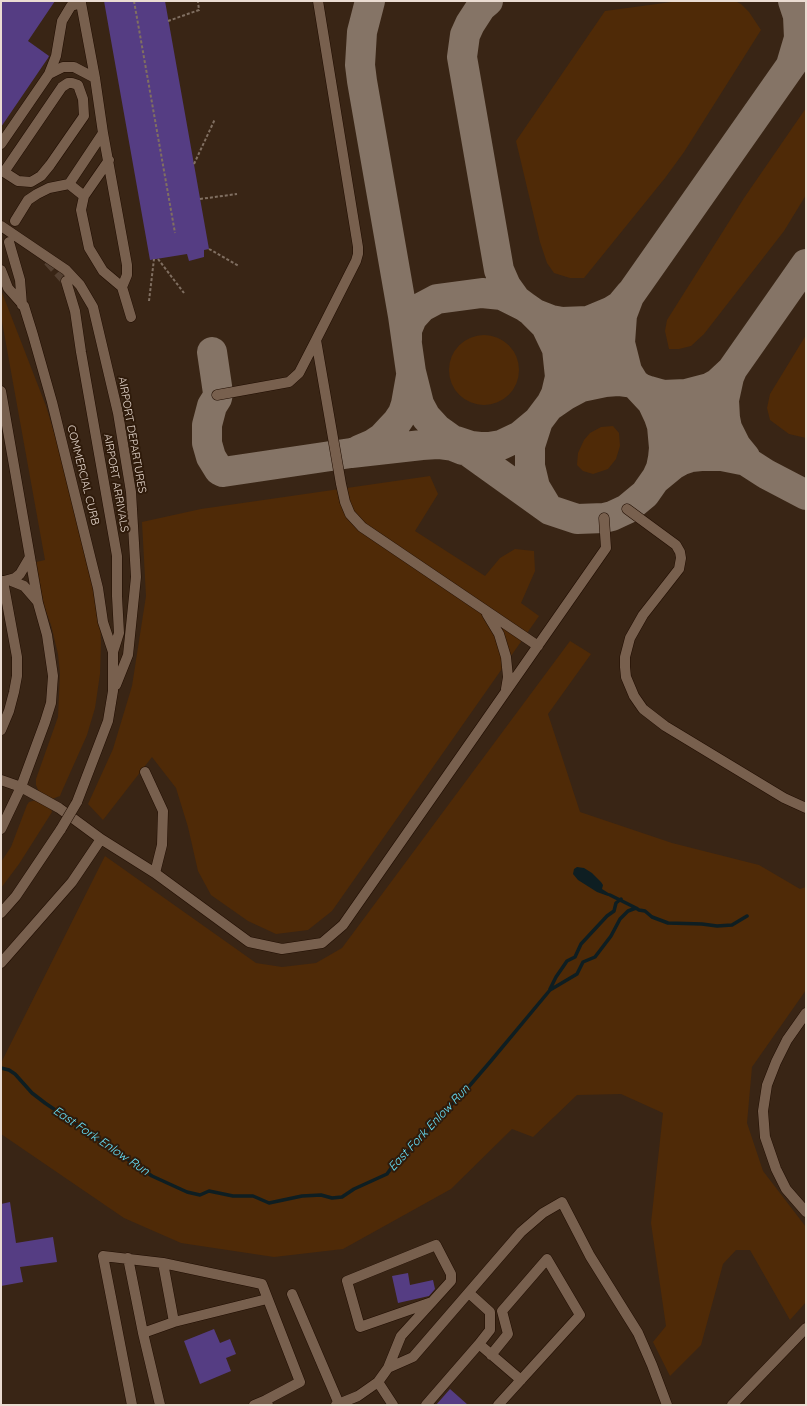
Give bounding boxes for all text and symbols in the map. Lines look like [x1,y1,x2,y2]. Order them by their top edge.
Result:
street label: AIRPORT DEPARTURES [115,376,149,494]
street label: COMMERCIAL CURB [64,424,102,526]
street label: AIRPORT ARRIVALS [101,433,131,533]
water label: East Fork Enlow Run [385,1082,473,1174]
water label: East Fork Enlow Run [50,1103,152,1179]

